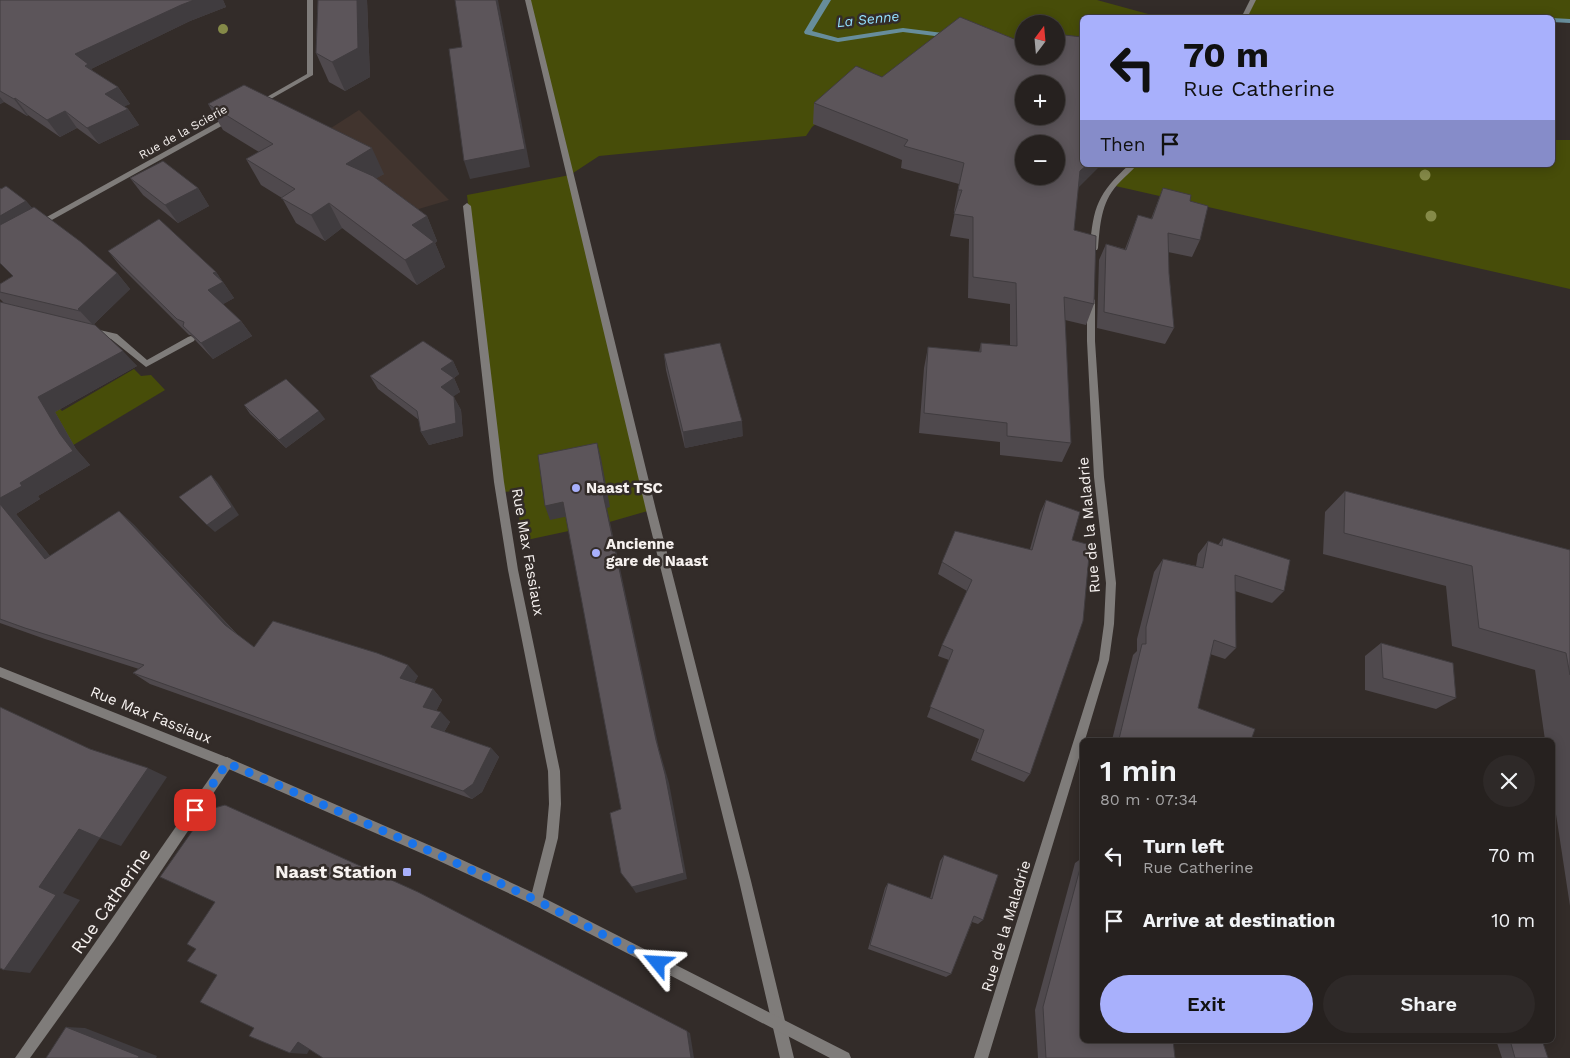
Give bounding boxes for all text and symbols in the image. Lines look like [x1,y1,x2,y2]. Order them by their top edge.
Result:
water label: La Senne [836,8,900,30]
north arrow [1015,15,1065,65]
map controls [1015,15,1065,185]
text: 70 m [1183,34,1269,76]
icon: left [1100,35,1165,100]
button: + [1015,75,1065,125]
text: Rue Catherine [1183,76,1335,101]
street label: Rue de la Scierie [136,102,230,162]
icon: arrive [1156,130,1184,158]
text: Then [1100,133,1146,156]
button: − [1015,135,1065,185]
street label: Rue de la Maladrie [1074,456,1104,594]
place label: Naast TSC [586,479,663,497]
marker: Naast TSC [570,482,582,494]
street label: Rue Max Fassiaux [508,487,548,617]
place label: Ancienne gare de Naast [606,535,709,570]
marker: Ancienne gare de Naast [590,547,602,559]
street label: Rue Max Fassiaux [88,682,214,748]
text: 1 min [1100,753,1177,788]
button: close [1483,755,1535,807]
pin [174,789,216,831]
text: 80 m · 07:34 [1100,790,1198,809]
icon: arrive [181,796,209,824]
text: Turn left [1143,835,1224,858]
icon: left [1100,842,1128,870]
street label: Rue Catherine [66,844,155,958]
text: 70 m [1488,844,1535,867]
street label: Rue de la Maladrie [977,858,1035,994]
text: Rue Catherine [1143,858,1254,877]
place label: Naast Station [275,861,397,882]
marker: Naast Station [401,866,413,878]
icon: arrive [1100,907,1128,935]
text: Arrive at destination [1143,909,1335,932]
text: 10 m [1491,909,1535,932]
position arrow [631,936,683,988]
button: Exit [1100,975,1313,1033]
button: Share [1323,975,1535,1033]

